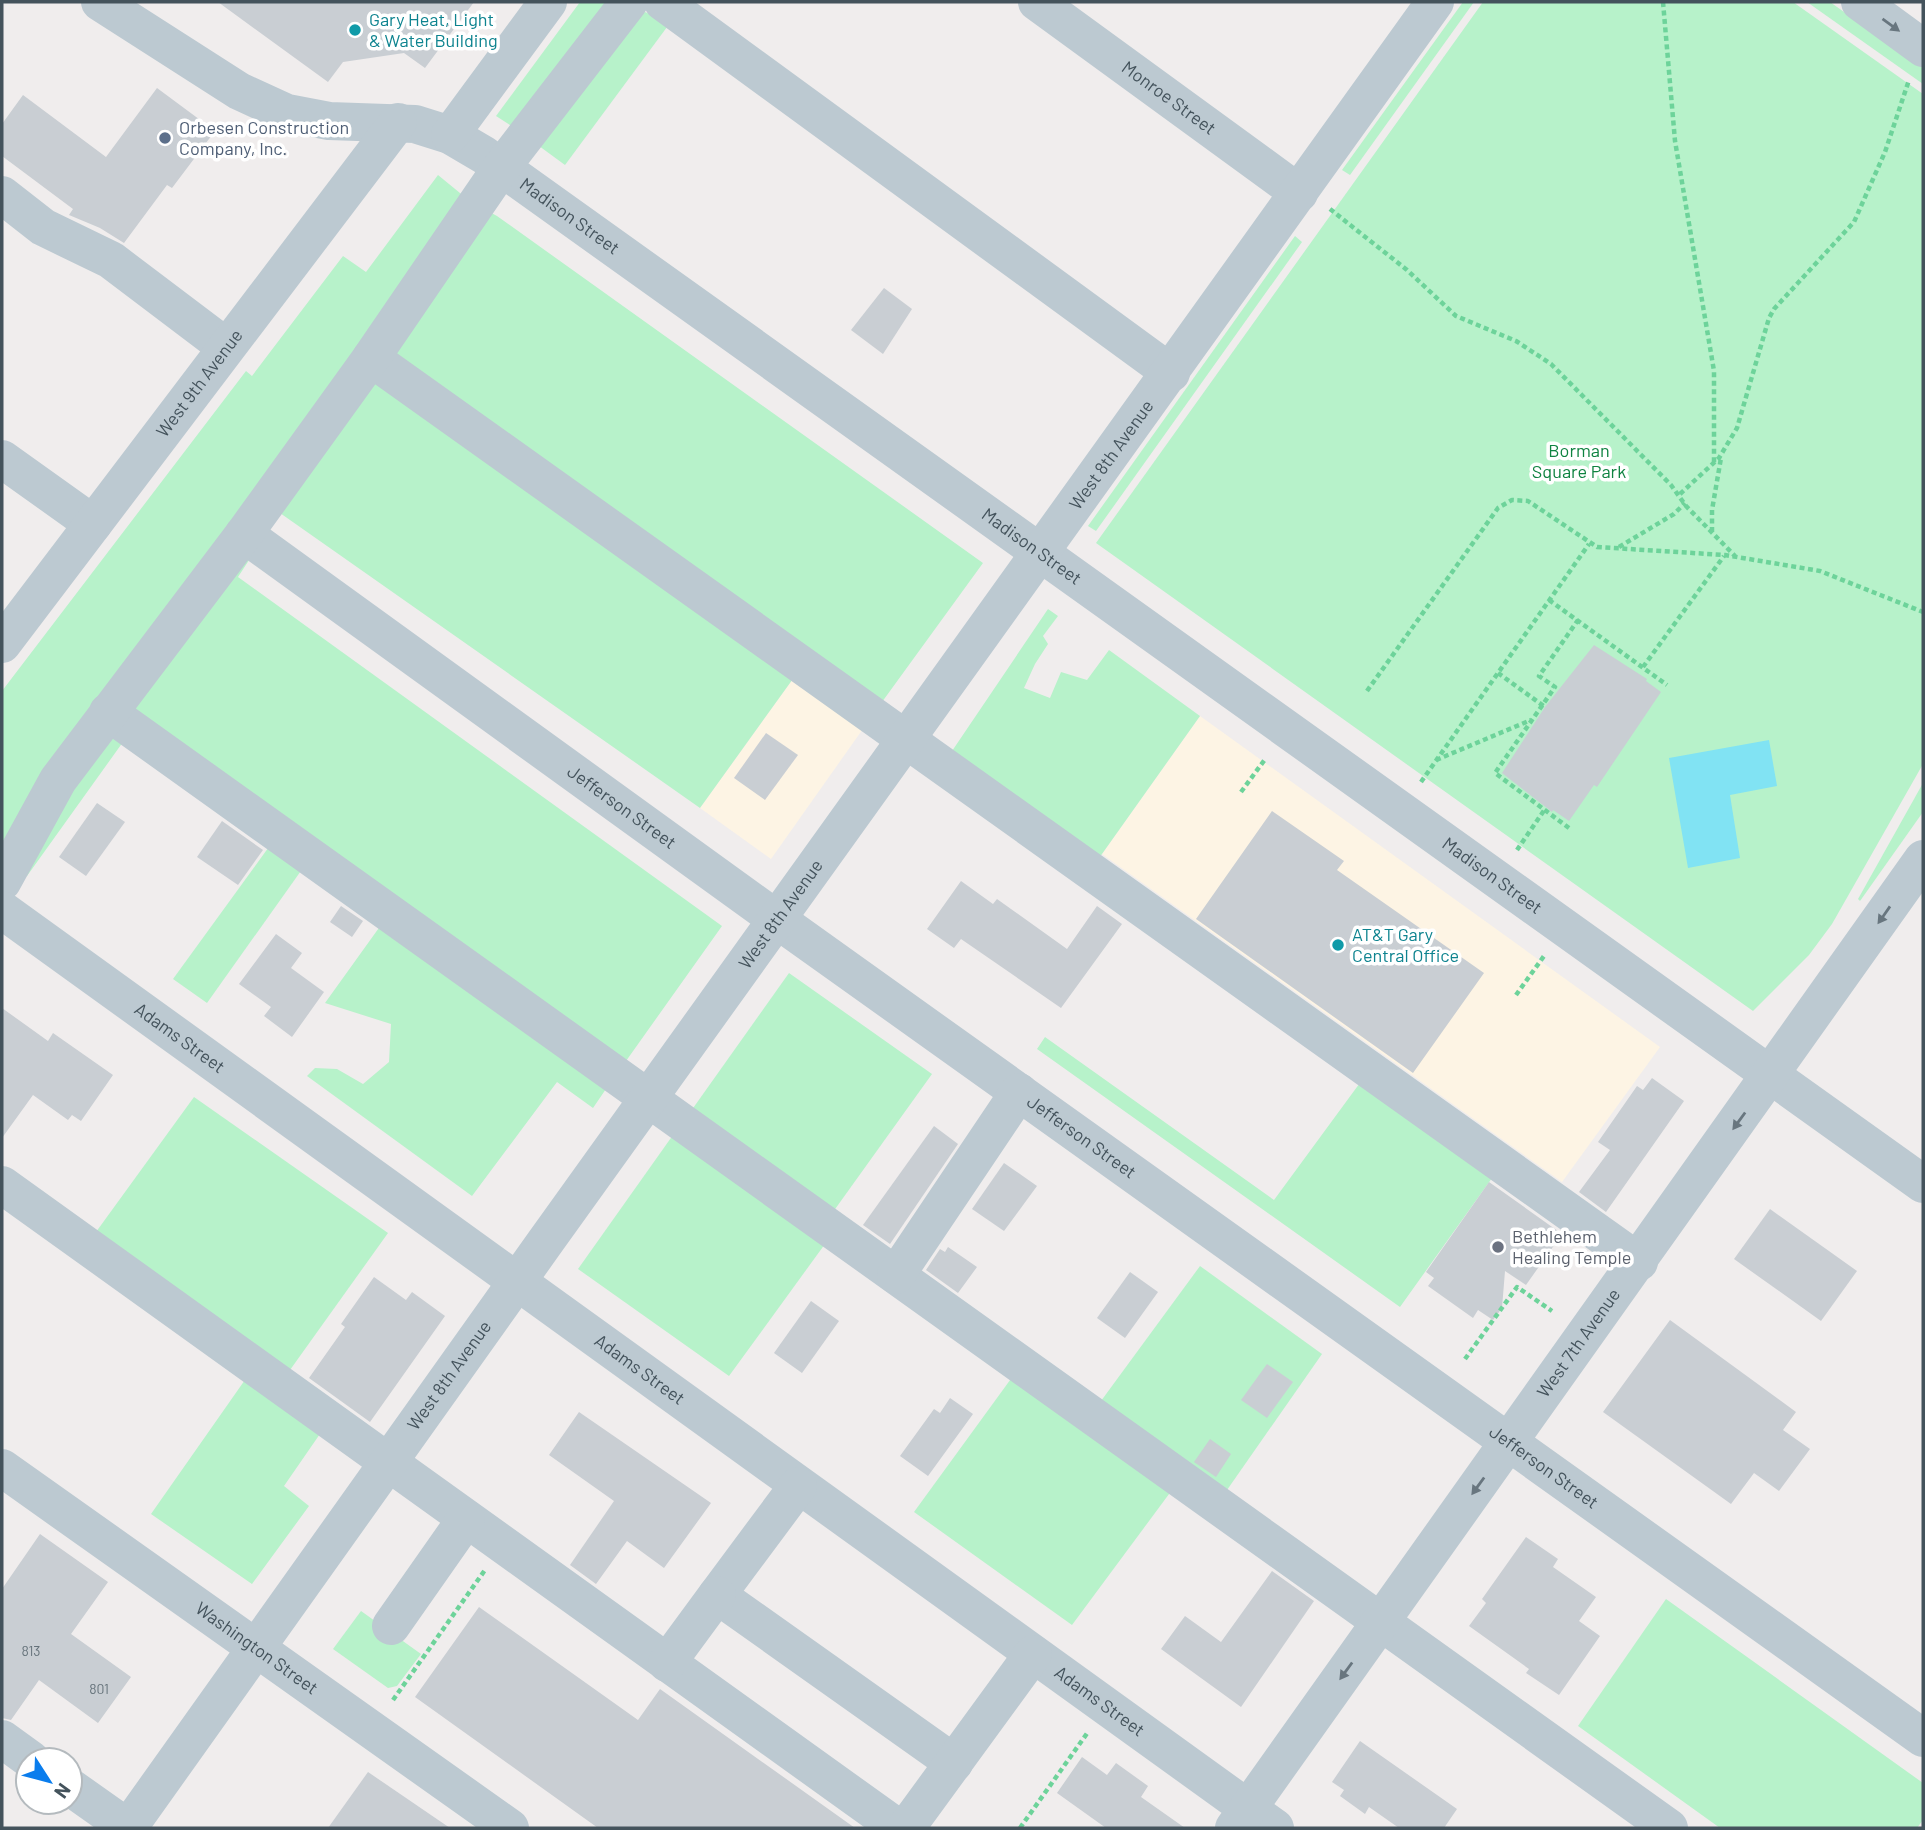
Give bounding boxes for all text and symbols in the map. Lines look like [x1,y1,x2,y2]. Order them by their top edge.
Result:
place label: Gary Heat, Light & Water Building [369,8,498,51]
one-way arrow [1882,18,1901,32]
marker: Gary Heat, Light & Water Building [347,22,363,38]
street label: Monroe Street [1118,56,1221,139]
place label: Orbesen Construction Company, Inc. [179,116,349,159]
marker: Orbesen Construction Company, Inc. [157,130,173,146]
street label: Madison Street [516,172,624,258]
street label: West 9th Avenue [151,325,247,441]
street label: West 8th Avenue [1064,395,1158,514]
park label: Borman Square Park [1532,439,1626,482]
street label: Madison Street [978,503,1086,589]
street label: Jefferson Street [563,760,681,853]
street label: Madison Street [1438,832,1547,918]
street label: West 8th Avenue [733,855,827,973]
one-way arrow [1877,906,1891,924]
place label: AT&T Gary Central Office [1352,923,1459,966]
marker: AT&T Gary Central Office [1330,937,1346,953]
street label: Adams Street [131,997,230,1077]
street label: Jefferson Street [1023,1090,1141,1183]
one-way arrow [1732,1112,1746,1130]
place label: Bethlehem Healing Temple [1512,1225,1631,1268]
marker: Bethlehem Healing Temple [1490,1239,1506,1255]
street label: West 7th Avenue [1532,1284,1624,1401]
street label: West 8th Avenue [402,1316,495,1434]
street label: Adams Street [591,1329,690,1409]
street label: Jefferson Street [1485,1420,1603,1513]
one-way arrow [1471,1477,1485,1495]
street label: Washington Street [192,1597,323,1698]
house number: 813 [21,1642,41,1659]
street label: Adams Street [1051,1661,1149,1741]
one-way arrow [1339,1662,1353,1680]
house number: 801 [89,1680,109,1697]
north arrow [14,1746,84,1816]
text: N [50,1779,76,1803]

